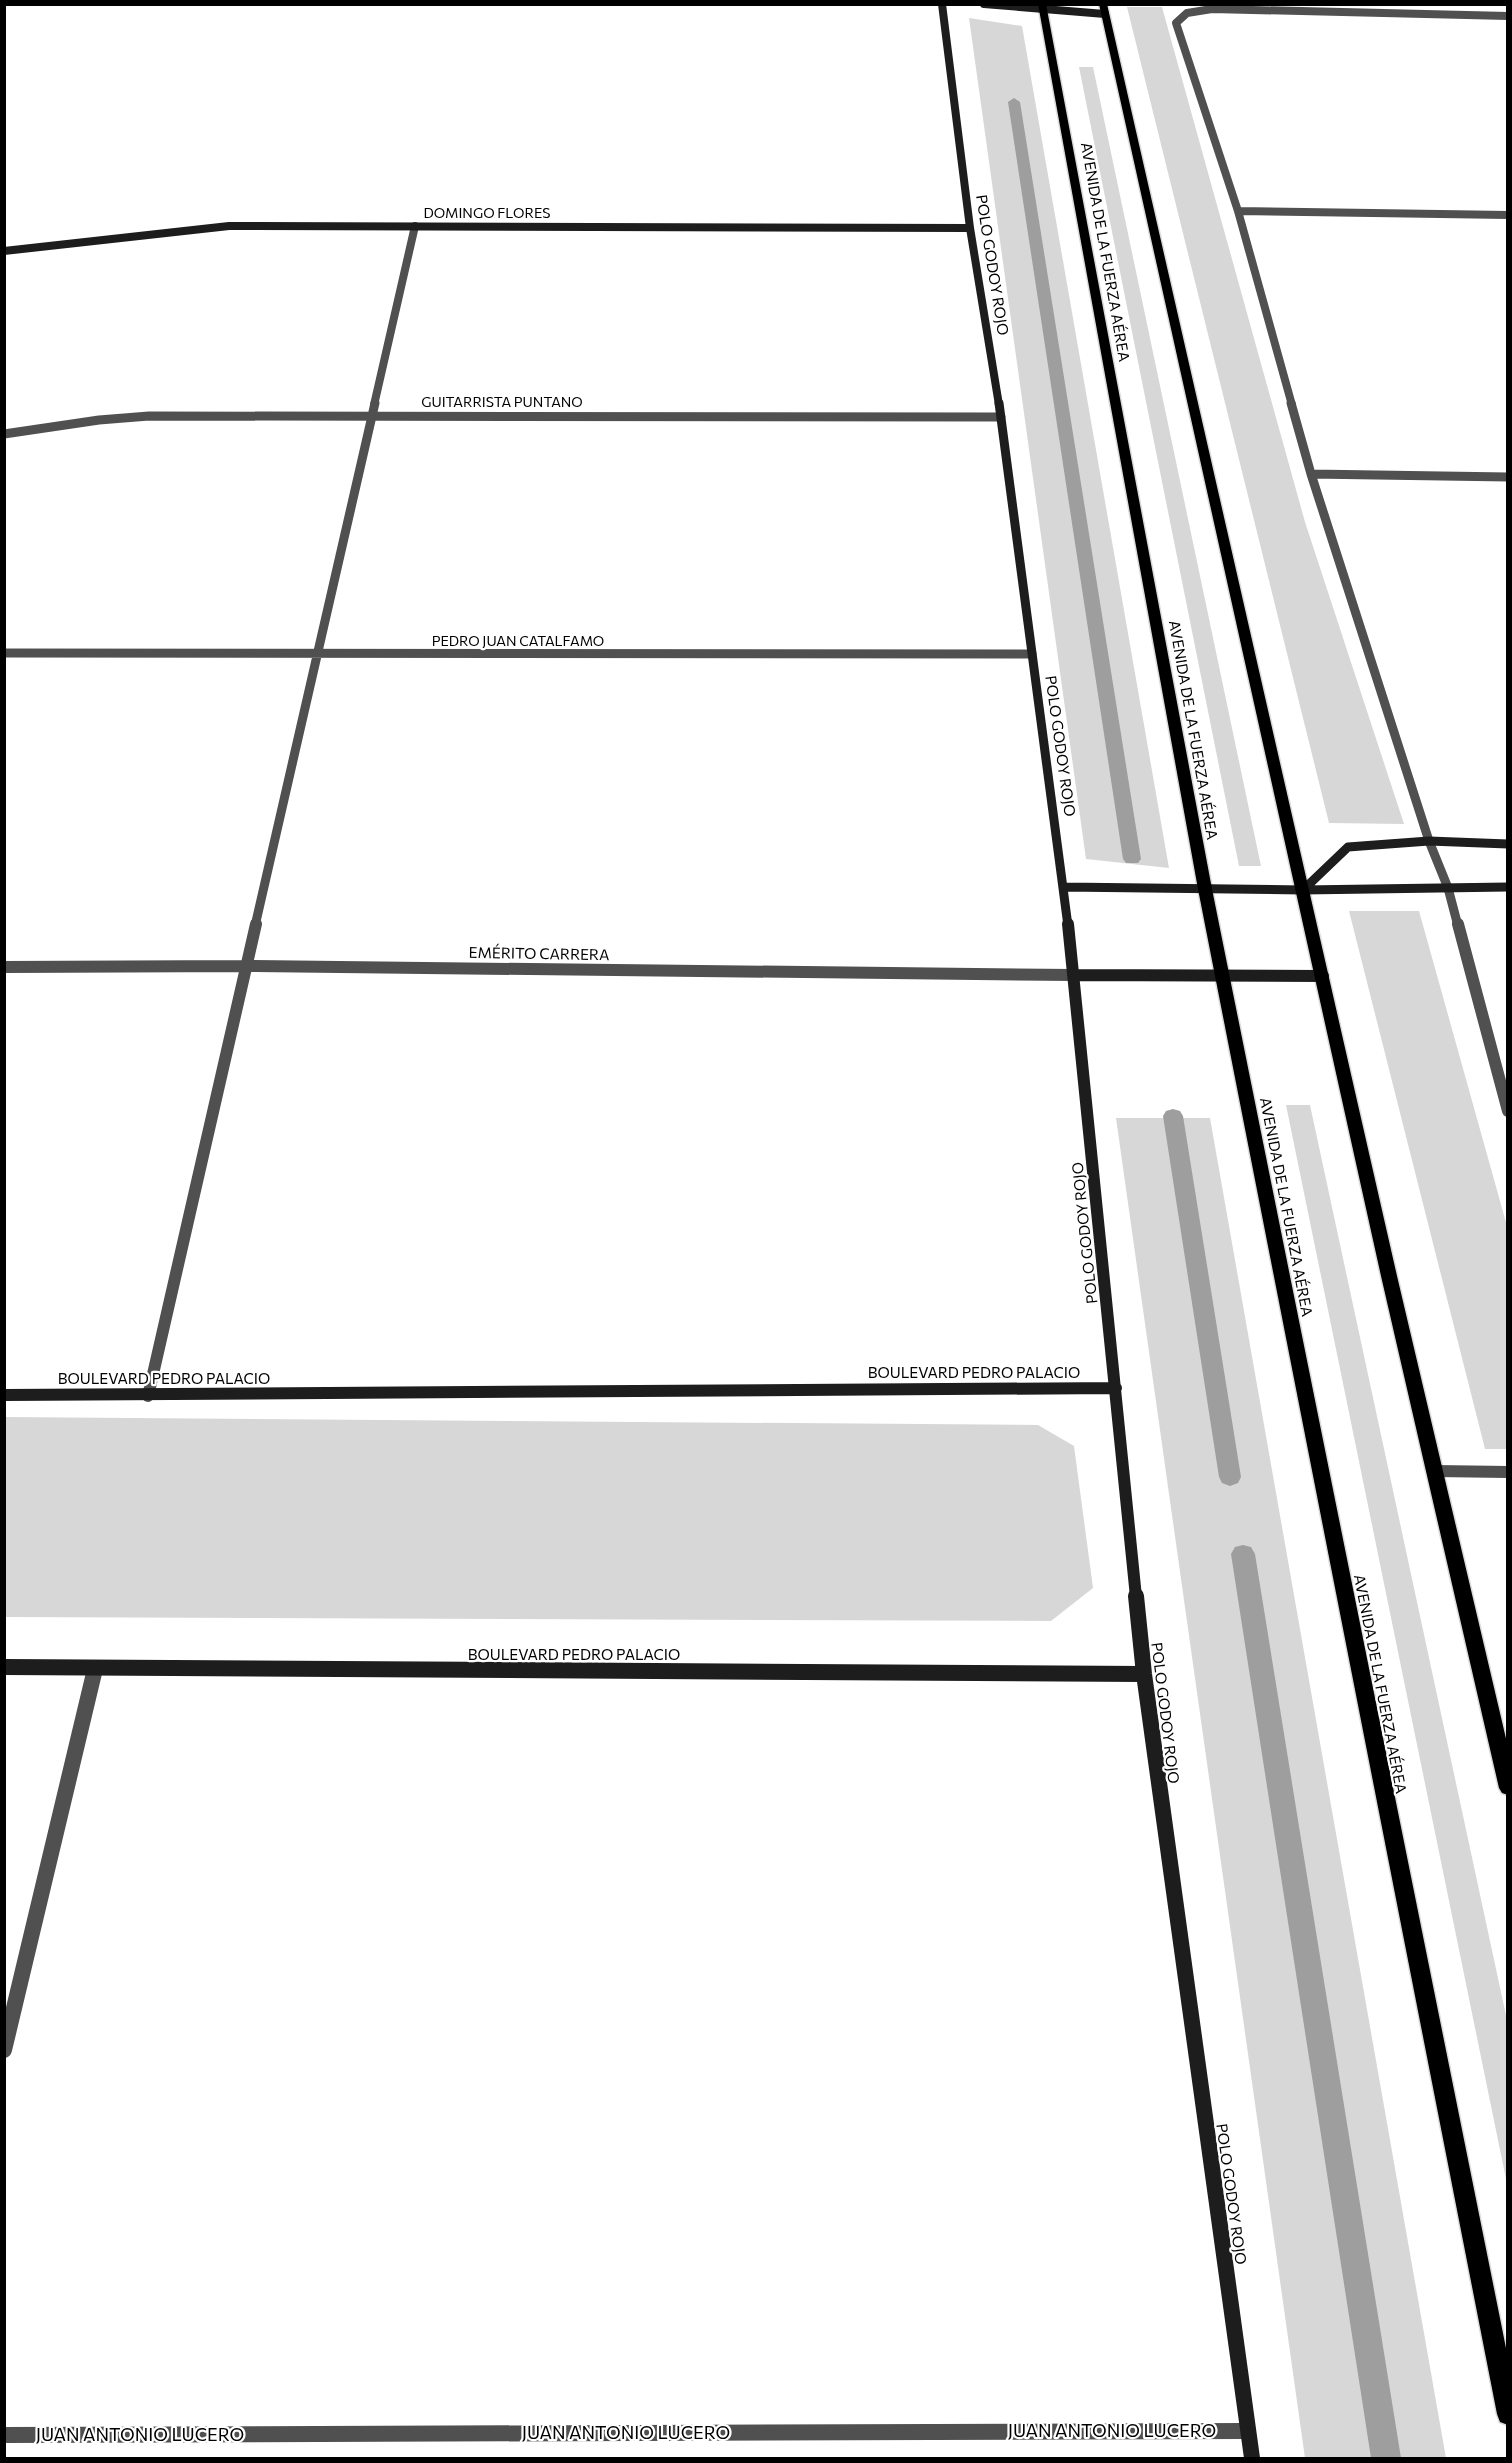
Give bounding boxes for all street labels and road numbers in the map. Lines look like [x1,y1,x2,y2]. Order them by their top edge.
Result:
street label: AVENIDA DE LA FUERZA AÉREA [1078,140,1135,363]
street label: POLO GODOY ROJO [973,193,1013,337]
street label: DOMINGO FLORES [424,204,550,221]
street label: GUITARRISTA PUNTANO [421,393,583,410]
street label: AVENIDA DE LA FUERZA AÉREA [1166,618,1223,841]
street label: PEDRO JUAN CATALFAMO [432,632,604,649]
street label: POLO GODOY ROJO [1042,674,1080,818]
street label: EMÉRITO CARRERA [469,942,610,963]
street label: AVENIDA DE LA FUERZA AÉREA [1257,1096,1318,1318]
street label: POLO GODOY ROJO [1068,1161,1100,1305]
street label: BOULEVARD PEDRO PALACIO [868,1363,1080,1381]
street label: BOULEVARD PEDRO PALACIO [58,1369,270,1387]
street label: AVENIDA DE LA FUERZA AÉREA [1351,1573,1412,1795]
street label: POLO GODOY ROJO [1148,1641,1184,1785]
street label: BOULEVARD PEDRO PALACIO [468,1645,680,1663]
street label: POLO GODOY ROJO [1213,2122,1251,2266]
street label: JUAN ANTONIO LUCERO [1008,2419,1216,2441]
street label: JUAN ANTONIO LUCERO [522,2421,730,2443]
street label: JUAN ANTONIO LUCERO [36,2423,244,2445]

